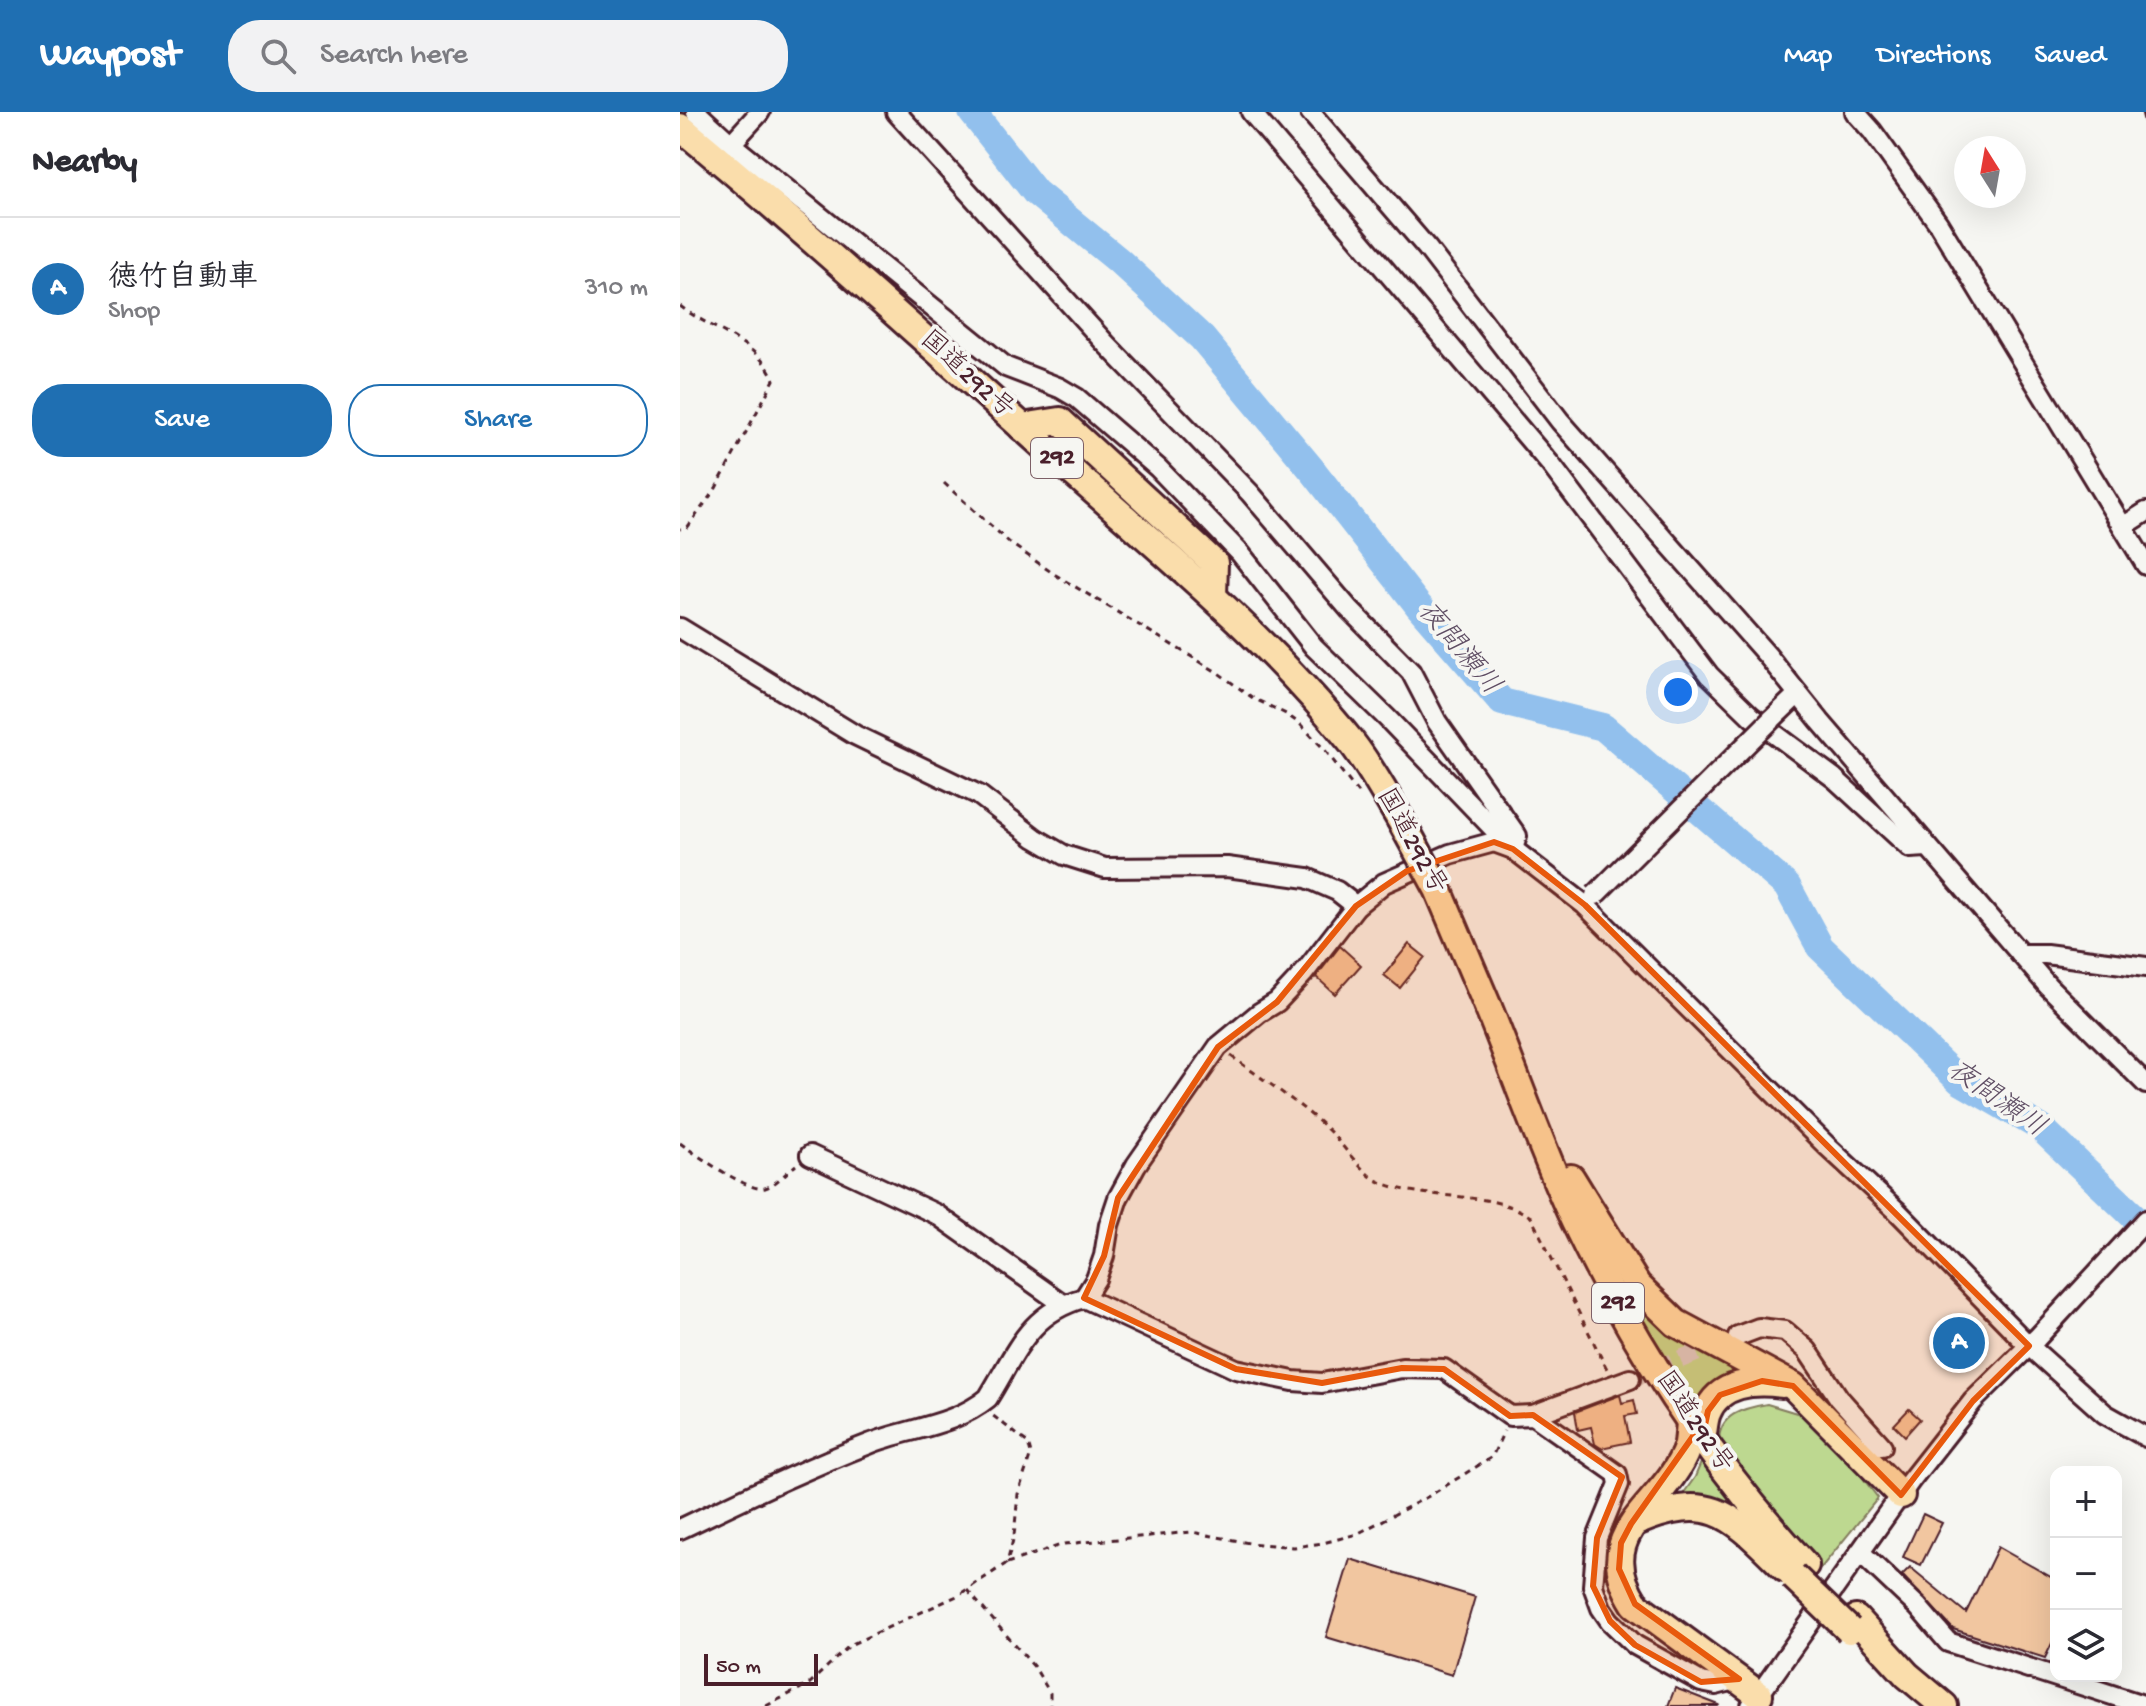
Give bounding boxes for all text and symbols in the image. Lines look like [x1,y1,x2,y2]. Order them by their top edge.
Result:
search box [228,20,788,92]
text: Waypost [40,34,180,78]
icon: search [256,34,300,78]
text: Search here [320,39,468,74]
text: Map [1784,40,1832,73]
text: Directions [1876,40,1990,73]
text: Saved [2034,40,2106,73]
north arrow [1954,136,2026,208]
text: Nearby [32,144,137,184]
text: 徳竹自動車 [108,262,258,297]
text: A [50,274,66,305]
text: 310 m [585,274,648,305]
text: Shop [108,297,160,328]
street label: 国道292号 [912,325,1020,427]
button: Save [32,384,332,457]
button: Share [348,384,648,457]
road number: 292 [1031,438,1083,478]
water label: 夜間瀬川 [1409,595,1507,703]
your location [1658,672,1698,712]
street label: 国道292号 [1368,783,1453,900]
water label: 夜間瀬川 [1941,1054,2052,1146]
road number: 292 [1592,1283,1644,1323]
pin: A [1933,1313,1985,1373]
street label: 国道292号 [1648,1365,1739,1480]
map controls [2050,1466,2122,1682]
button: + [2050,1466,2122,1538]
button: − [2050,1538,2122,1610]
button: layers [2050,1610,2122,1682]
scale bar [704,1650,818,1686]
text: 50 m [716,1655,761,1681]

